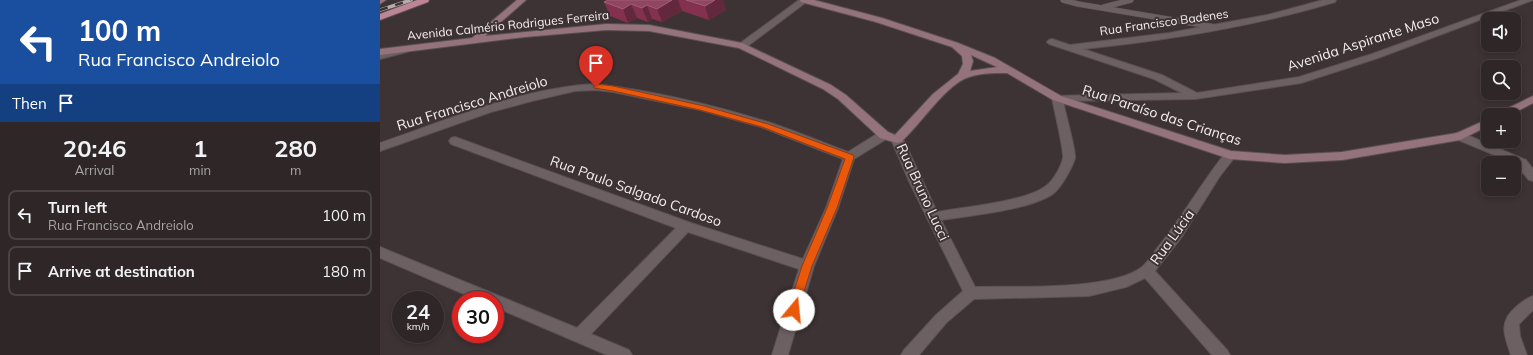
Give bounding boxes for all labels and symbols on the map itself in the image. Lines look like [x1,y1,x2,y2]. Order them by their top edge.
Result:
street label: Rua Francisco Badenes [1099,6,1229,38]
street label: Avenida Calmério Rodrigues Ferreira [406,7,610,43]
street label: Avenida Aspirante Maso [1285,9,1441,75]
pin [579,46,613,87]
street label: Rua Francisco Andreiolo [394,71,550,135]
street label: Rua Paraíso das Crianças [1080,81,1244,149]
street label: Rua Bruno Lucci [893,141,953,243]
street label: Rua Paulo Salgado Cardoso [548,152,724,230]
street label: Rua Lúcia [1146,206,1198,268]
position arrow [773,289,815,331]
speed limit sign: 30 [452,291,504,343]

